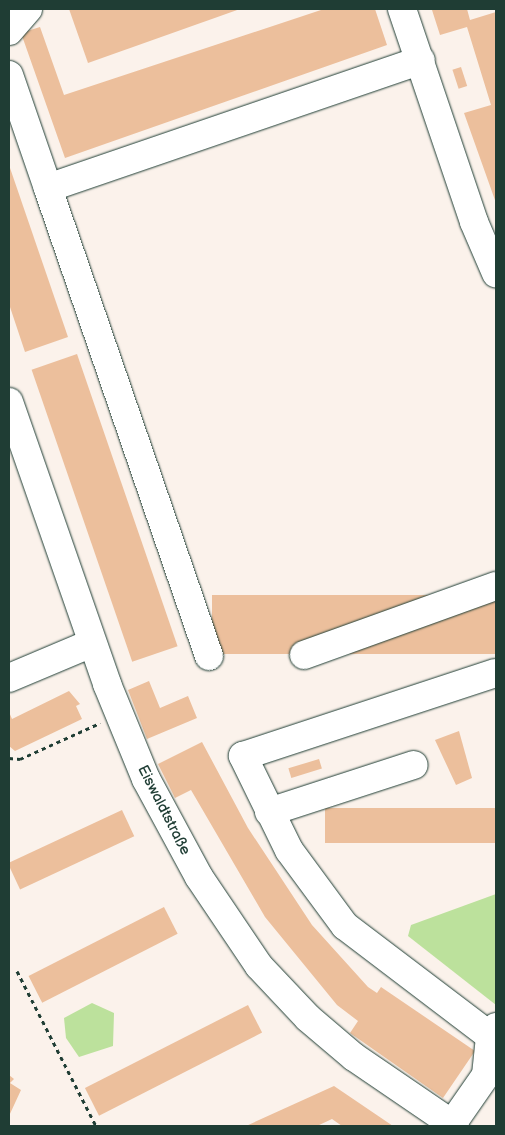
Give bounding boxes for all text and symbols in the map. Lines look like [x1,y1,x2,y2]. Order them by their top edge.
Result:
street label: Eiswaldtstraße [134,762,194,858]

